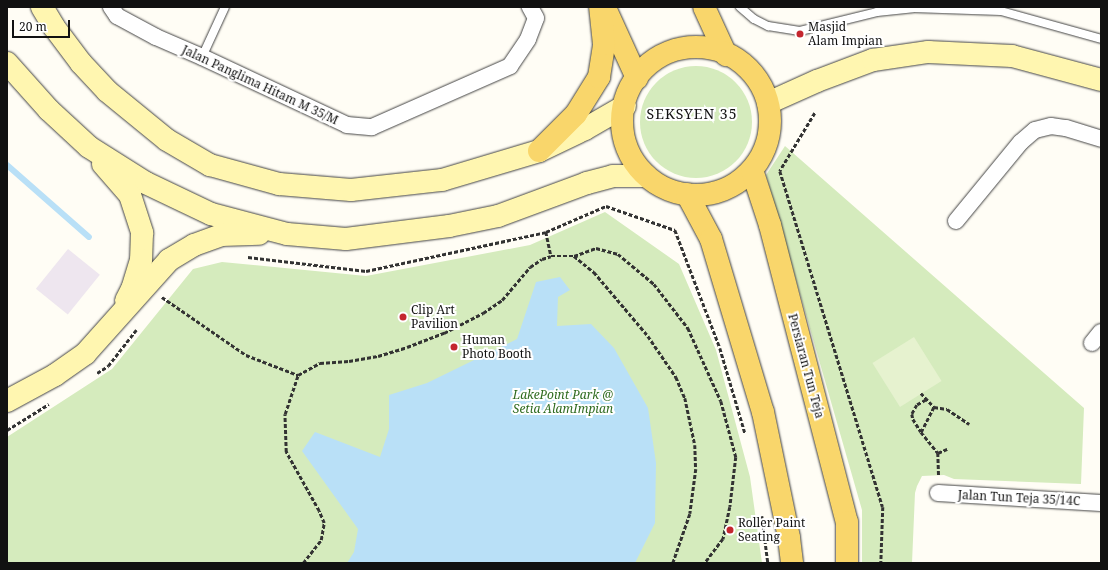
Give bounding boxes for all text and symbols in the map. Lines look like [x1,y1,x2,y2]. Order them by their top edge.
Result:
scale bar [14,12,72,38]
text: 20 m [19,18,47,35]
place label: Masjid Alam Impian [808,20,883,48]
marker: Masjid Alam Impian [795,29,805,39]
street label: Jalan Panglima Hitam M 35/M [180,42,340,128]
district label: SEKSYEN 35 [647,106,737,122]
place label: Clip Art Pavilion [411,303,458,331]
marker: Clip Art Pavilion [398,312,408,322]
street label: Persiaran Tun Teja [785,312,827,420]
place label: Human Photo Booth [462,333,532,361]
marker: Human Photo Booth [449,342,459,352]
park label: LakePoint Park @ Setia AlamImpian [513,388,613,416]
street label: Jalan Tun Teja 35/14C [957,488,1081,508]
place label: Roller Paint Seating [738,516,805,544]
marker: Roller Paint Seating [725,525,735,535]

